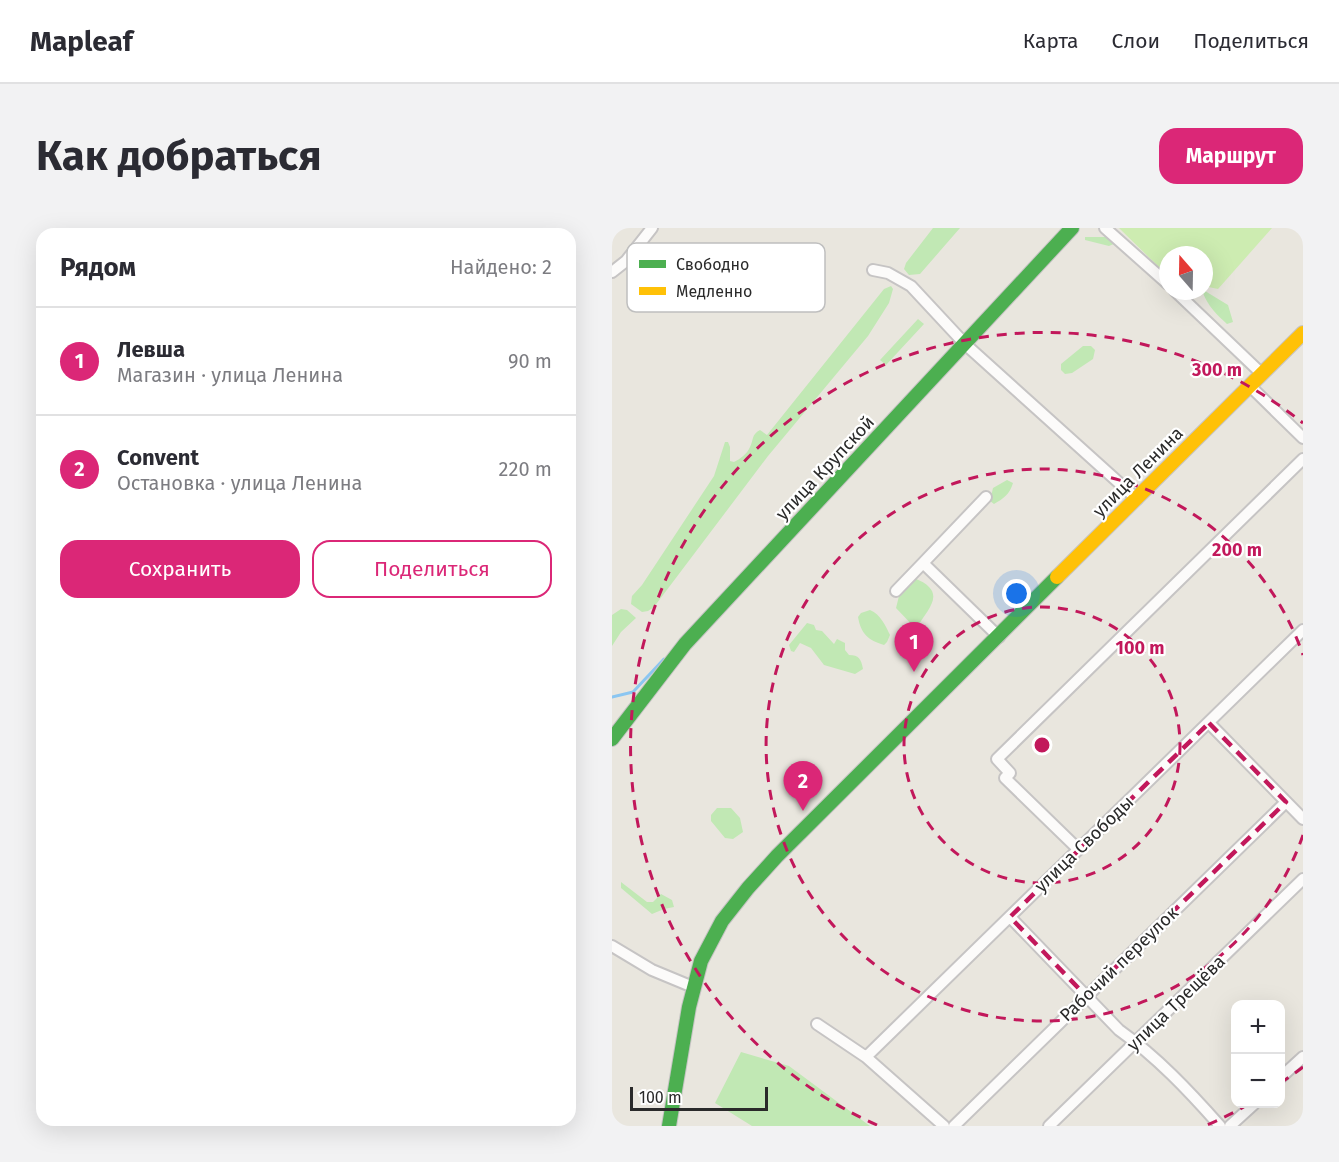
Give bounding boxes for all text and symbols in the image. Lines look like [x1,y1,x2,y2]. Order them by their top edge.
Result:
text: Mapleaf [30,25,133,58]
text: Карта [1023,28,1079,54]
text: Слои [1112,28,1160,54]
text: Поделиться [1193,28,1309,54]
button: Маршрут [1159,128,1303,184]
text: Как добраться [36,131,322,181]
legend [627,243,825,312]
north arrow [1159,246,1213,300]
text: Рядом [60,252,136,283]
text: Найдено: 2 [450,255,552,279]
text: Свободно [676,255,749,274]
text: Медленно [676,282,752,301]
text: Левша [117,336,185,363]
text: 1 [75,349,84,373]
text: 90 m [508,349,552,373]
text: 300 m [1191,359,1242,381]
text: Магазин · улица Ленина [117,363,343,387]
street label: улица Крупской [771,411,879,525]
street label: улица Ленина [1088,422,1188,522]
text: Convent [117,444,199,471]
text: 2 [74,457,85,481]
text: 220 m [499,457,552,481]
text: Остановка · улица Ленина [117,471,362,495]
text: 200 m [1212,539,1262,561]
button: Сохранить [60,540,300,598]
button: Поделиться [312,540,552,598]
your location [1002,579,1031,608]
pin: 1 [894,622,934,672]
text: 100 m [1116,637,1164,659]
centre of rings [1032,735,1052,755]
pin: 2 [784,762,822,811]
street label: улица Свободы [1030,791,1138,897]
street label: Рабочий переулок [1055,901,1183,1026]
street label: улица Трещёва [1122,950,1230,1056]
map controls [1231,1000,1285,1108]
button: + [1231,1000,1285,1054]
button: − [1231,1054,1285,1108]
scale bar [630,1084,768,1112]
text: 100 m [639,1088,682,1107]

